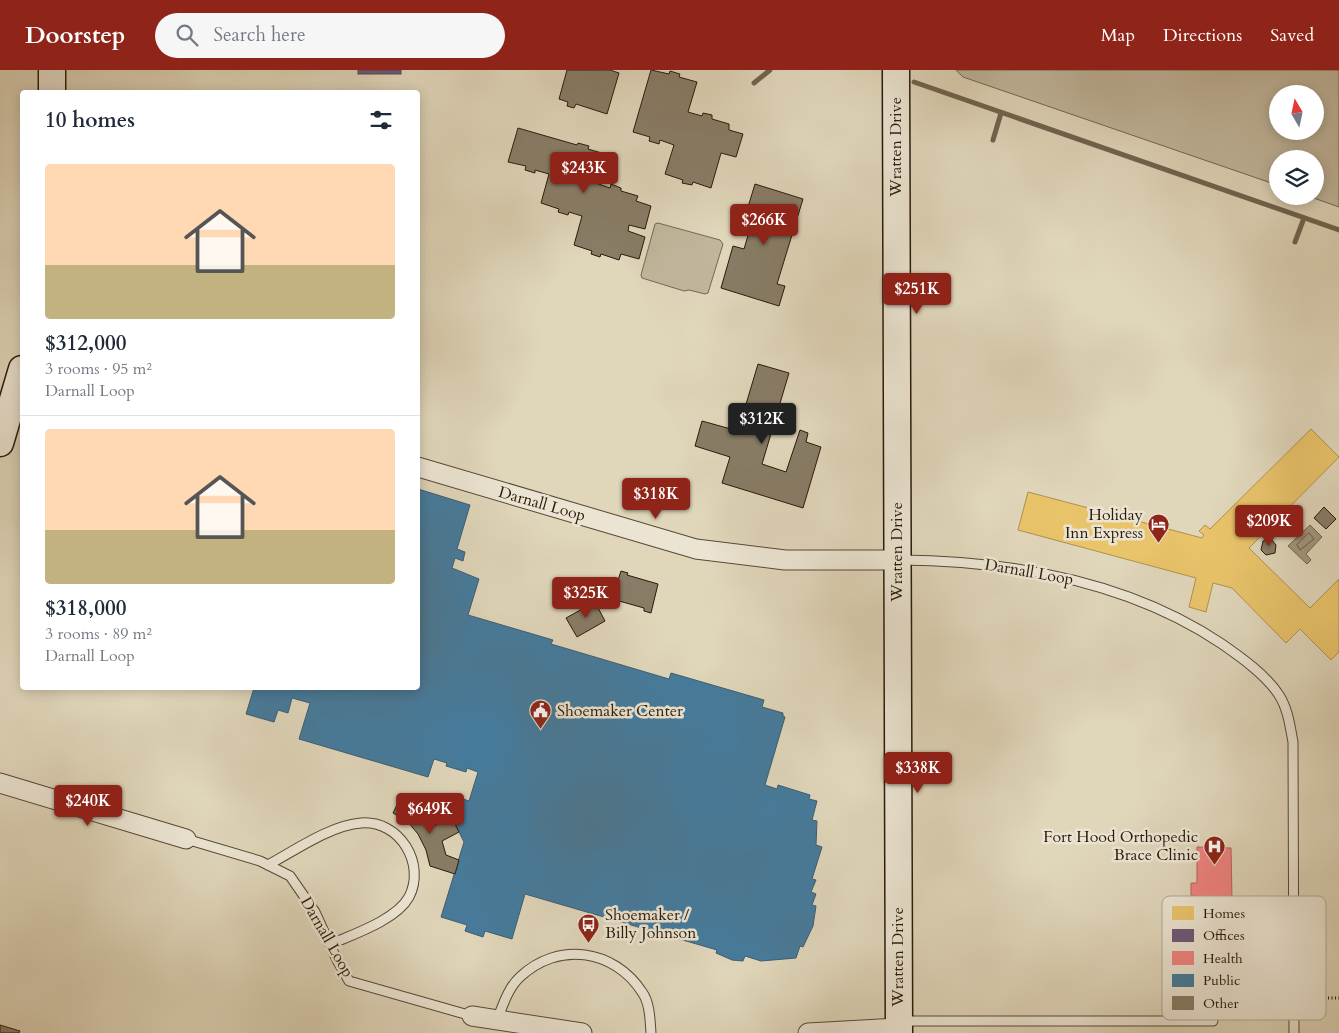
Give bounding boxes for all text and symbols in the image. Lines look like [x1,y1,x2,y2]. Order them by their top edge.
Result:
search box [155,13,505,58]
text: Doorstep [25,19,125,52]
icon: search [173,21,201,49]
text: Search here [213,22,306,48]
text: Map [1101,23,1135,48]
text: Directions [1163,23,1242,48]
text: Saved [1270,23,1314,48]
north arrow [1269,85,1324,140]
map controls [1269,85,1324,205]
street label: Wratten Drive [885,97,907,198]
text: 10 homes [45,106,135,135]
icon: filters [367,106,395,134]
button: layers [1269,150,1324,205]
pin: $243K [549,152,619,194]
text: $243K [561,157,607,179]
icon: home [175,196,265,286]
pin: $266K [729,204,799,246]
text: $266K [741,209,787,231]
pin: $251K [882,272,952,315]
text: $251K [894,278,940,300]
text: $312,000 [45,329,126,358]
text: 3 rooms · 95 m² [45,358,152,380]
text: Darnall Loop [45,380,135,402]
pin: $312K [727,402,797,445]
text: $312K [739,408,785,430]
icon: home [175,462,265,552]
pin: $318K [621,478,691,520]
street label: Darnall Loop [496,481,588,527]
text: $318K [633,483,679,505]
street label: Wratten Drive [886,502,908,603]
place label: Holiday Inn Express [1065,504,1144,544]
pin: $209K [1234,504,1304,547]
text: $209K [1246,510,1292,532]
hotel icon: Holiday Inn Express [1147,512,1171,543]
street label: Darnall Loop [983,553,1075,591]
pin: $325K [551,576,621,619]
text: $325K [563,582,609,604]
text: $318,000 [45,594,126,623]
text: 3 rooms · 89 m² [45,623,152,645]
text: Darnall Loop [45,645,135,667]
public building icon: Shoemaker Center [529,699,553,730]
place label: Shoemaker Center [557,700,683,722]
pin: $338K [883,752,953,794]
text: $338K [895,757,941,779]
pin: $240K [53,784,123,827]
text: $240K [65,790,111,812]
pin: $649K [395,792,465,835]
text: $649K [407,798,453,820]
place label: Fort Hood Orthopedic Brace Clinic [1043,826,1198,866]
hospital icon: Fort Hood Orthopedic Brace Clinic [1202,834,1226,865]
street label: Darnall Loop [295,893,359,981]
legend [1162,896,1326,1020]
place label: Shoemaker / Billy Johnson [605,904,696,944]
text: Homes [1203,904,1245,923]
street label: Wratten Drive [887,907,909,1008]
bus stop icon: Shoemaker / Billy Johnson [577,912,601,943]
text: Offices [1203,926,1245,945]
text: Health [1203,949,1243,968]
text: Public [1203,971,1240,990]
text: Other [1203,994,1240,1013]

